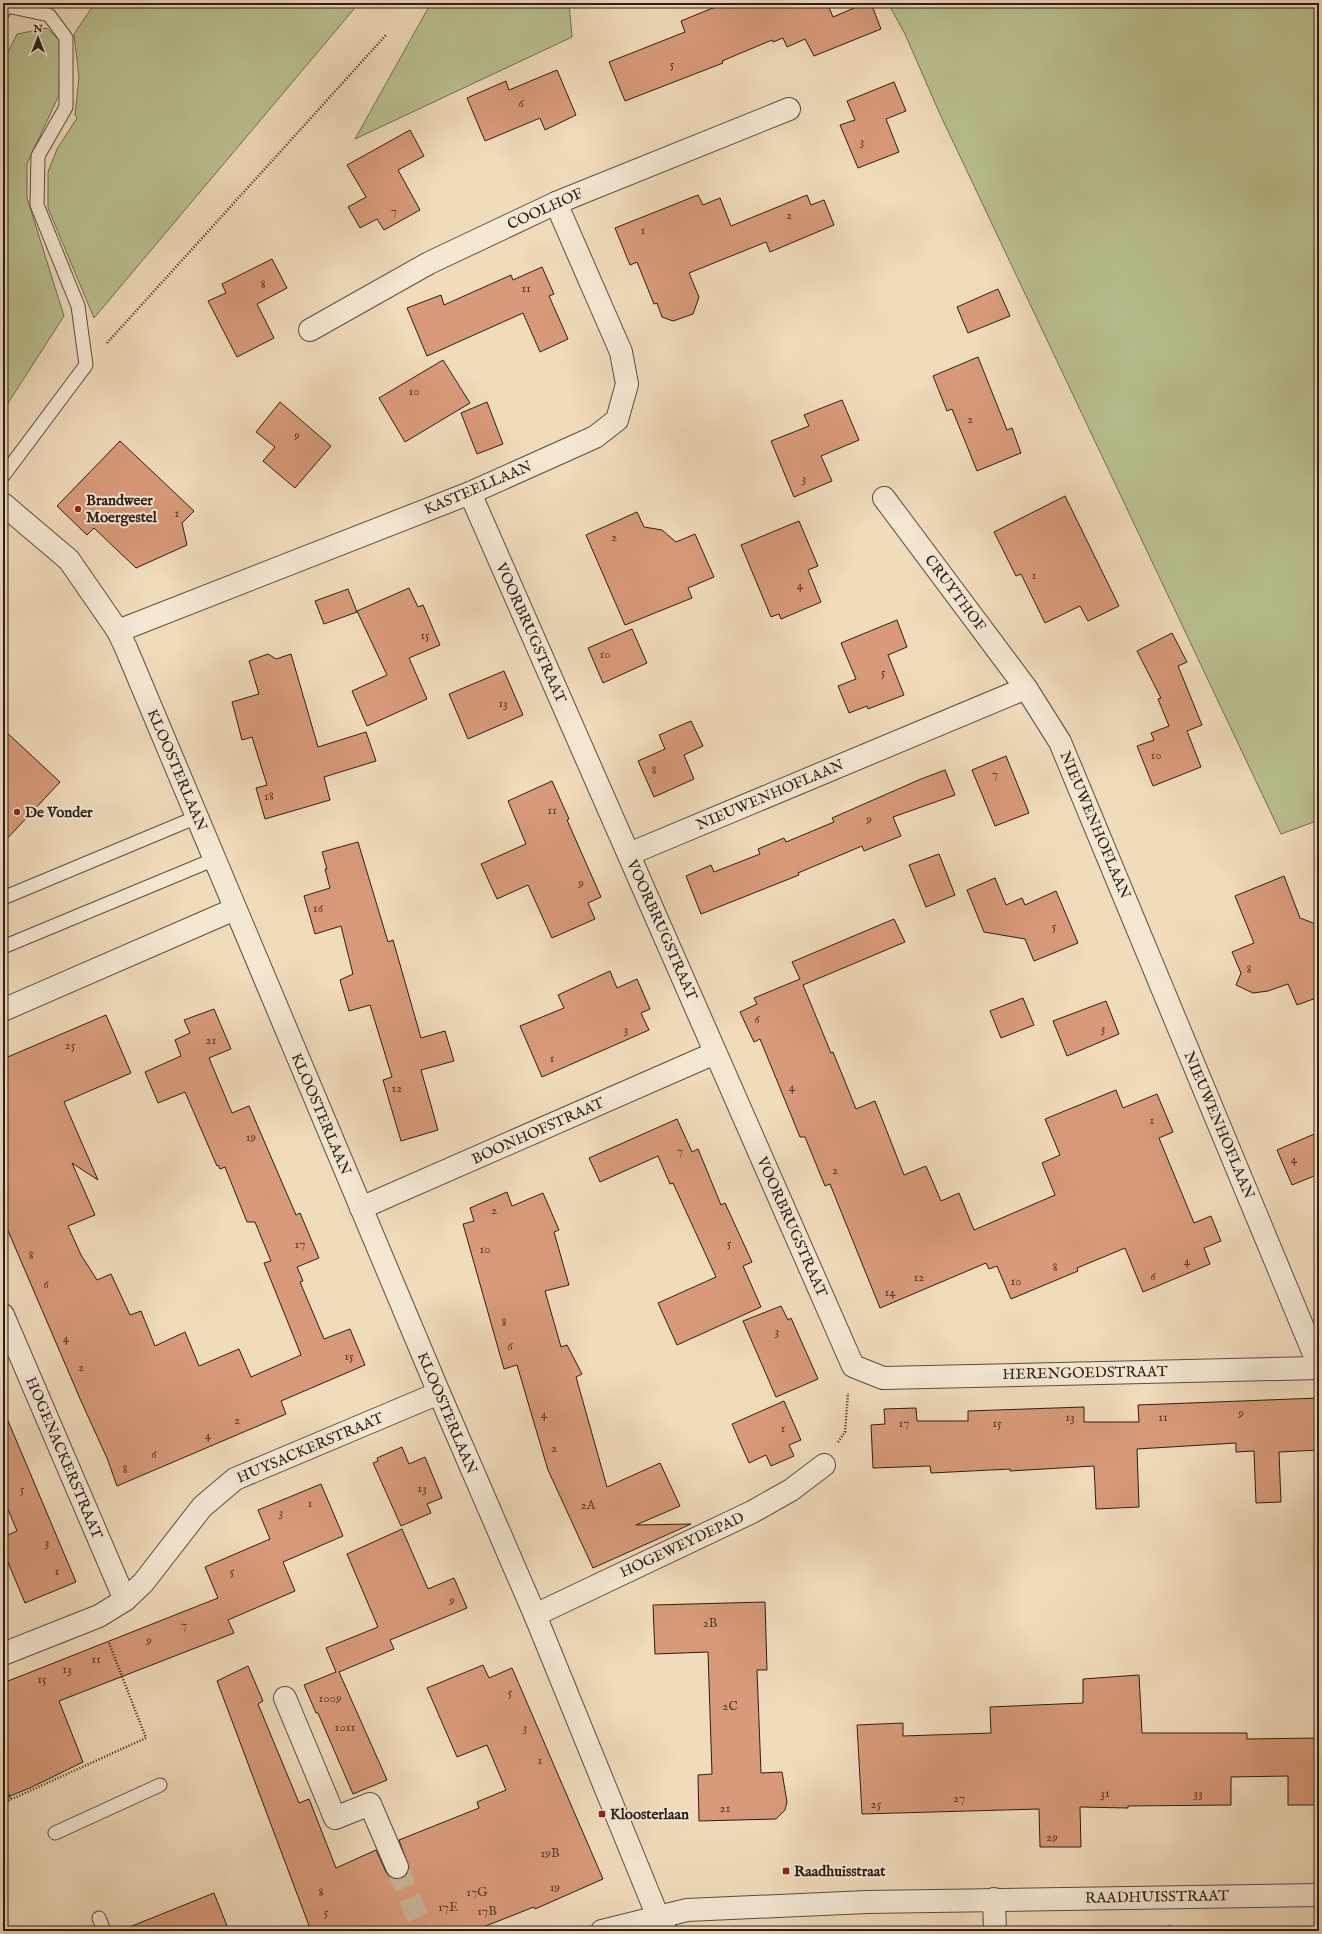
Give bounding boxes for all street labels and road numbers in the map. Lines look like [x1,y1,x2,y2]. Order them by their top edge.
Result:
street label: COOLHOF [504,184,586,234]
street label: KASTEELLAAN [421,457,535,519]
street label: CRUYTHOF [920,551,990,635]
street label: VOORBRUGSTRAAT [491,559,571,706]
street label: KLOOSTERLAAN [143,706,211,834]
street label: NIEUWENHOFLAAN [1055,748,1135,902]
street label: NIEUWENHOFLAAN [693,755,847,835]
street label: VOORBRUGSTRAAT [622,856,702,1003]
street label: NIEUWENHOFLAAN [1179,1048,1259,1202]
street label: KLOOSTERLAAN [287,1050,355,1178]
street label: BOONHOFSTRAAT [469,1093,607,1169]
street label: VOORBRUGSTRAAT [752,1153,832,1300]
street label: KLOOSTERLAAN [413,1349,481,1477]
street label: HERENGOEDSTRAAT [1002,1362,1168,1384]
street label: HOGENACKERSTRAAT [21,1374,107,1542]
street label: HUYSACKERSTRAAT [234,1408,386,1488]
street label: HOGEWEYDEPAD [617,1508,747,1582]
street label: RAADHUISSTRAAT [1085,1886,1229,1908]

